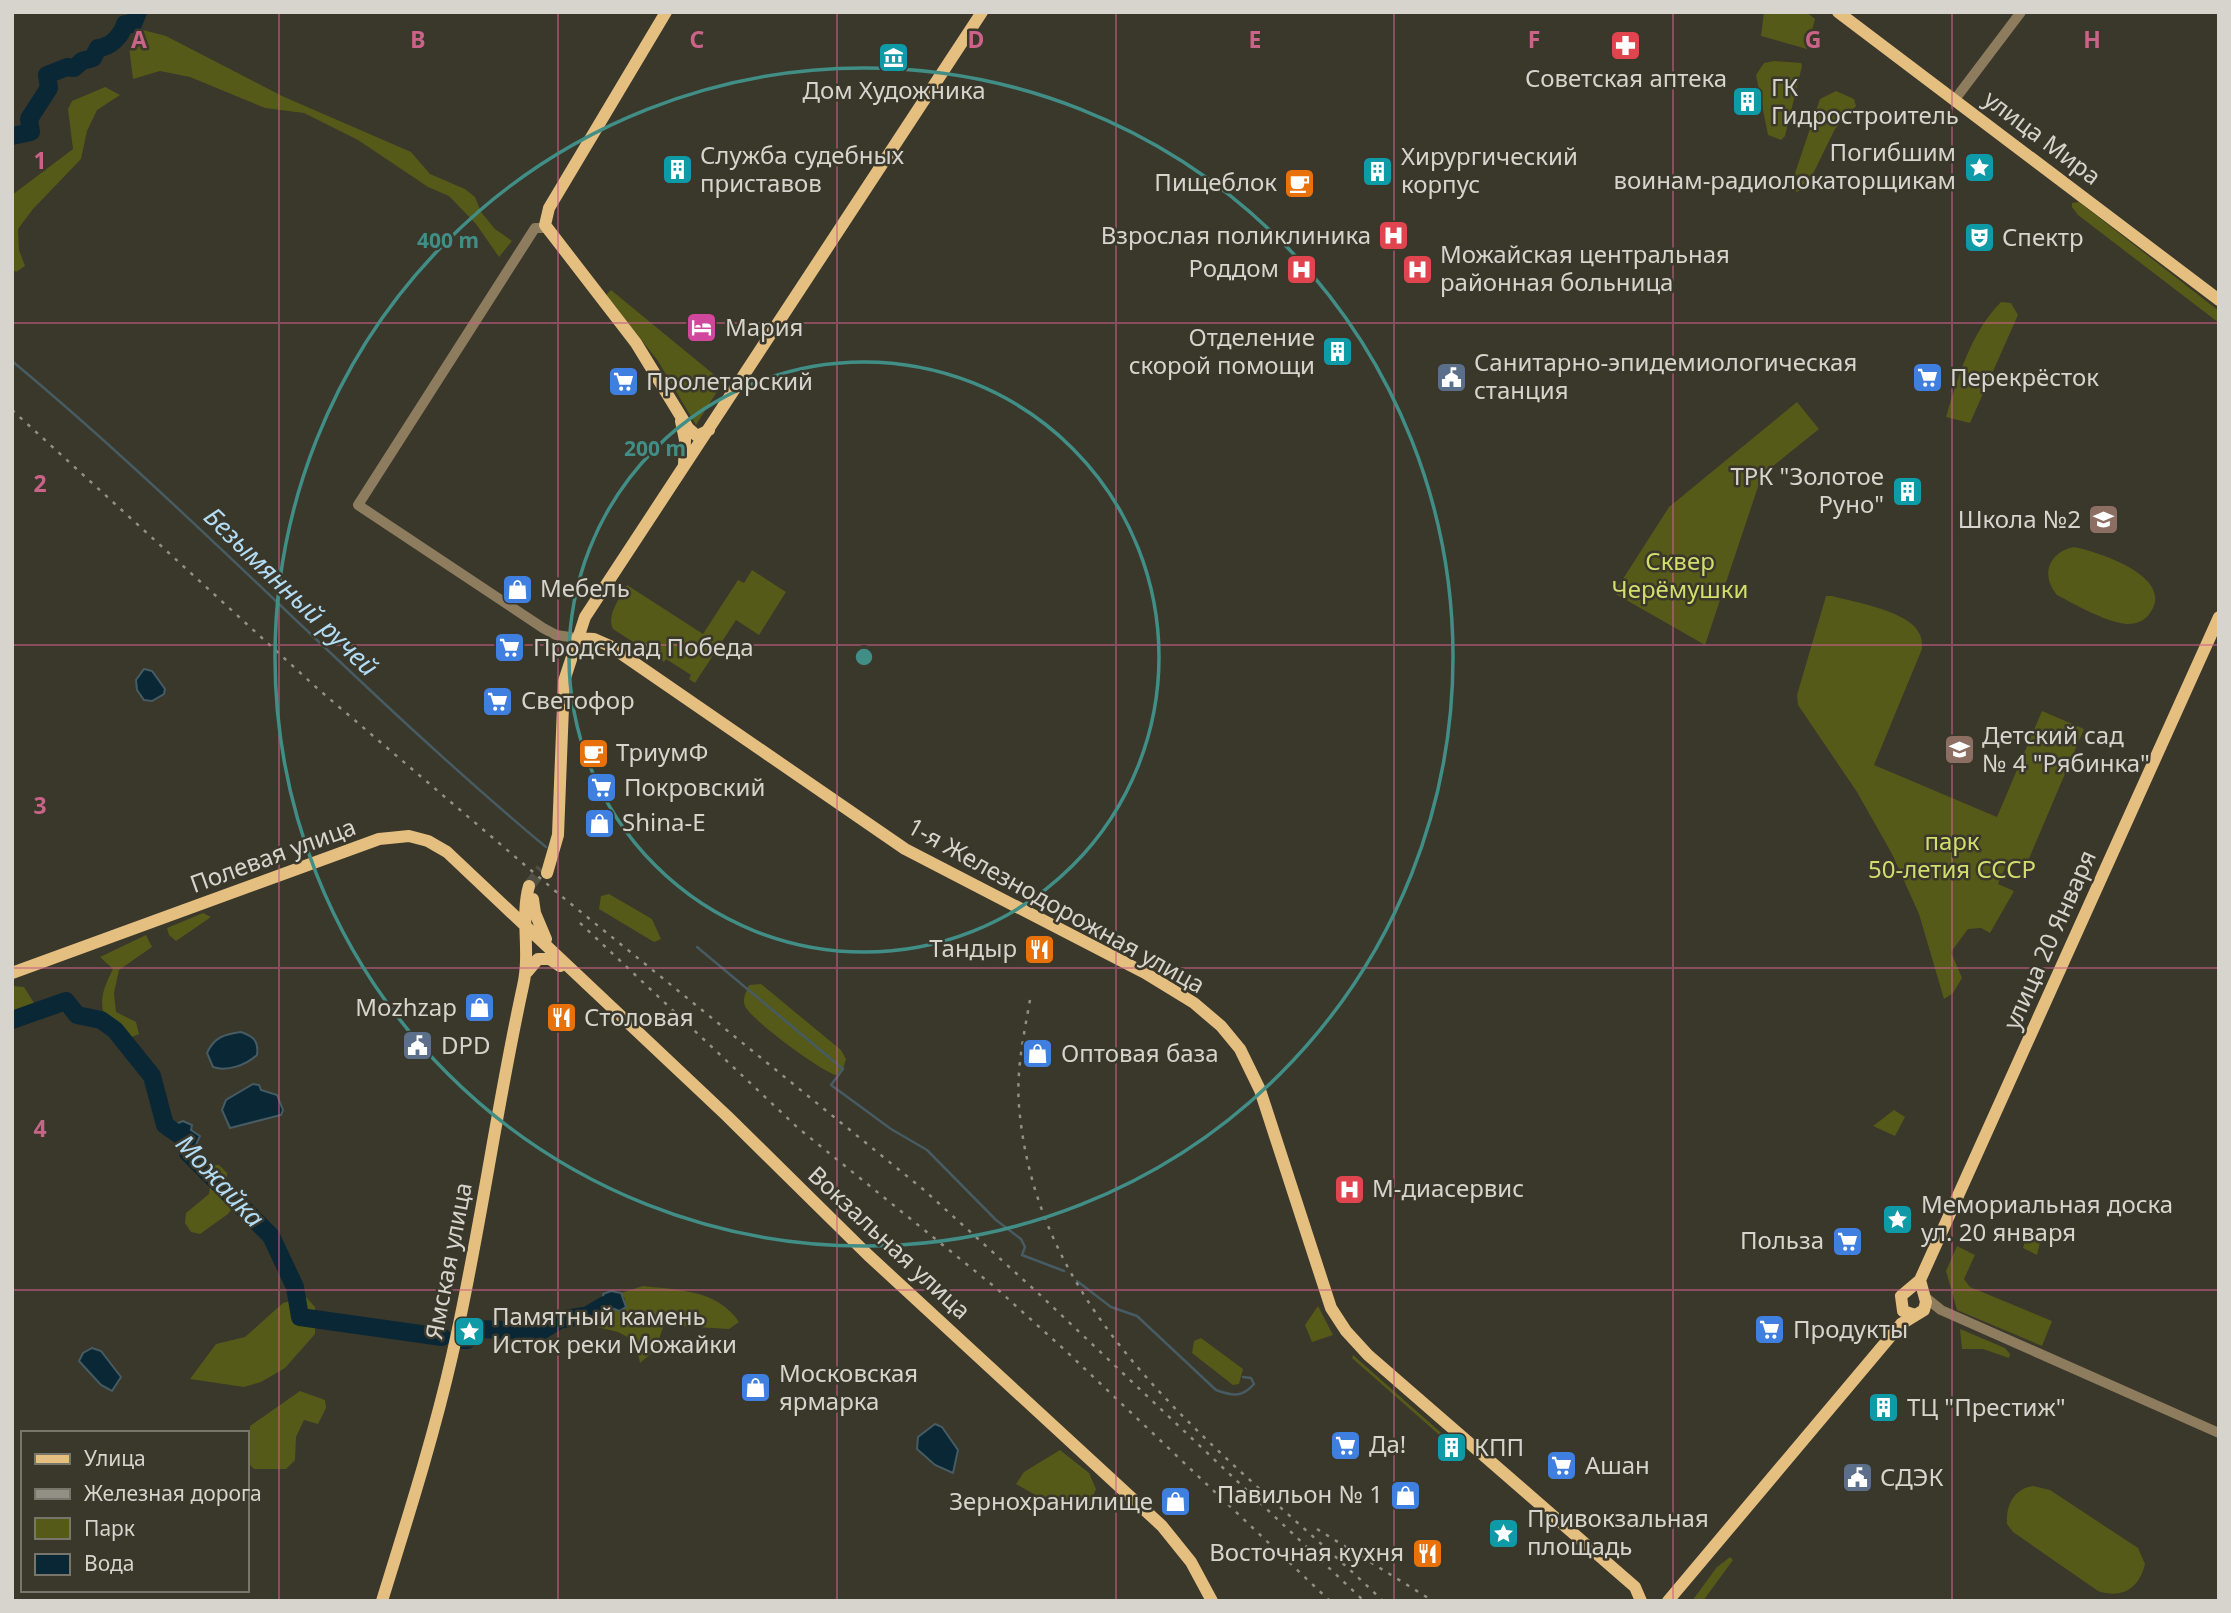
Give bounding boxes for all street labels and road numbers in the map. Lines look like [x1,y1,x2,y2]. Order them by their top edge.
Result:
street label: улица Мира [1978,82,2108,192]
street label: Полевая улица [185,809,360,900]
street label: 1-я Железнодорожная улица [902,809,1211,1000]
street label: улица 20 Января [1994,844,2103,1034]
street label: Вокзальная улица [802,1158,978,1326]
street label: Ямская улица [416,1179,479,1342]

